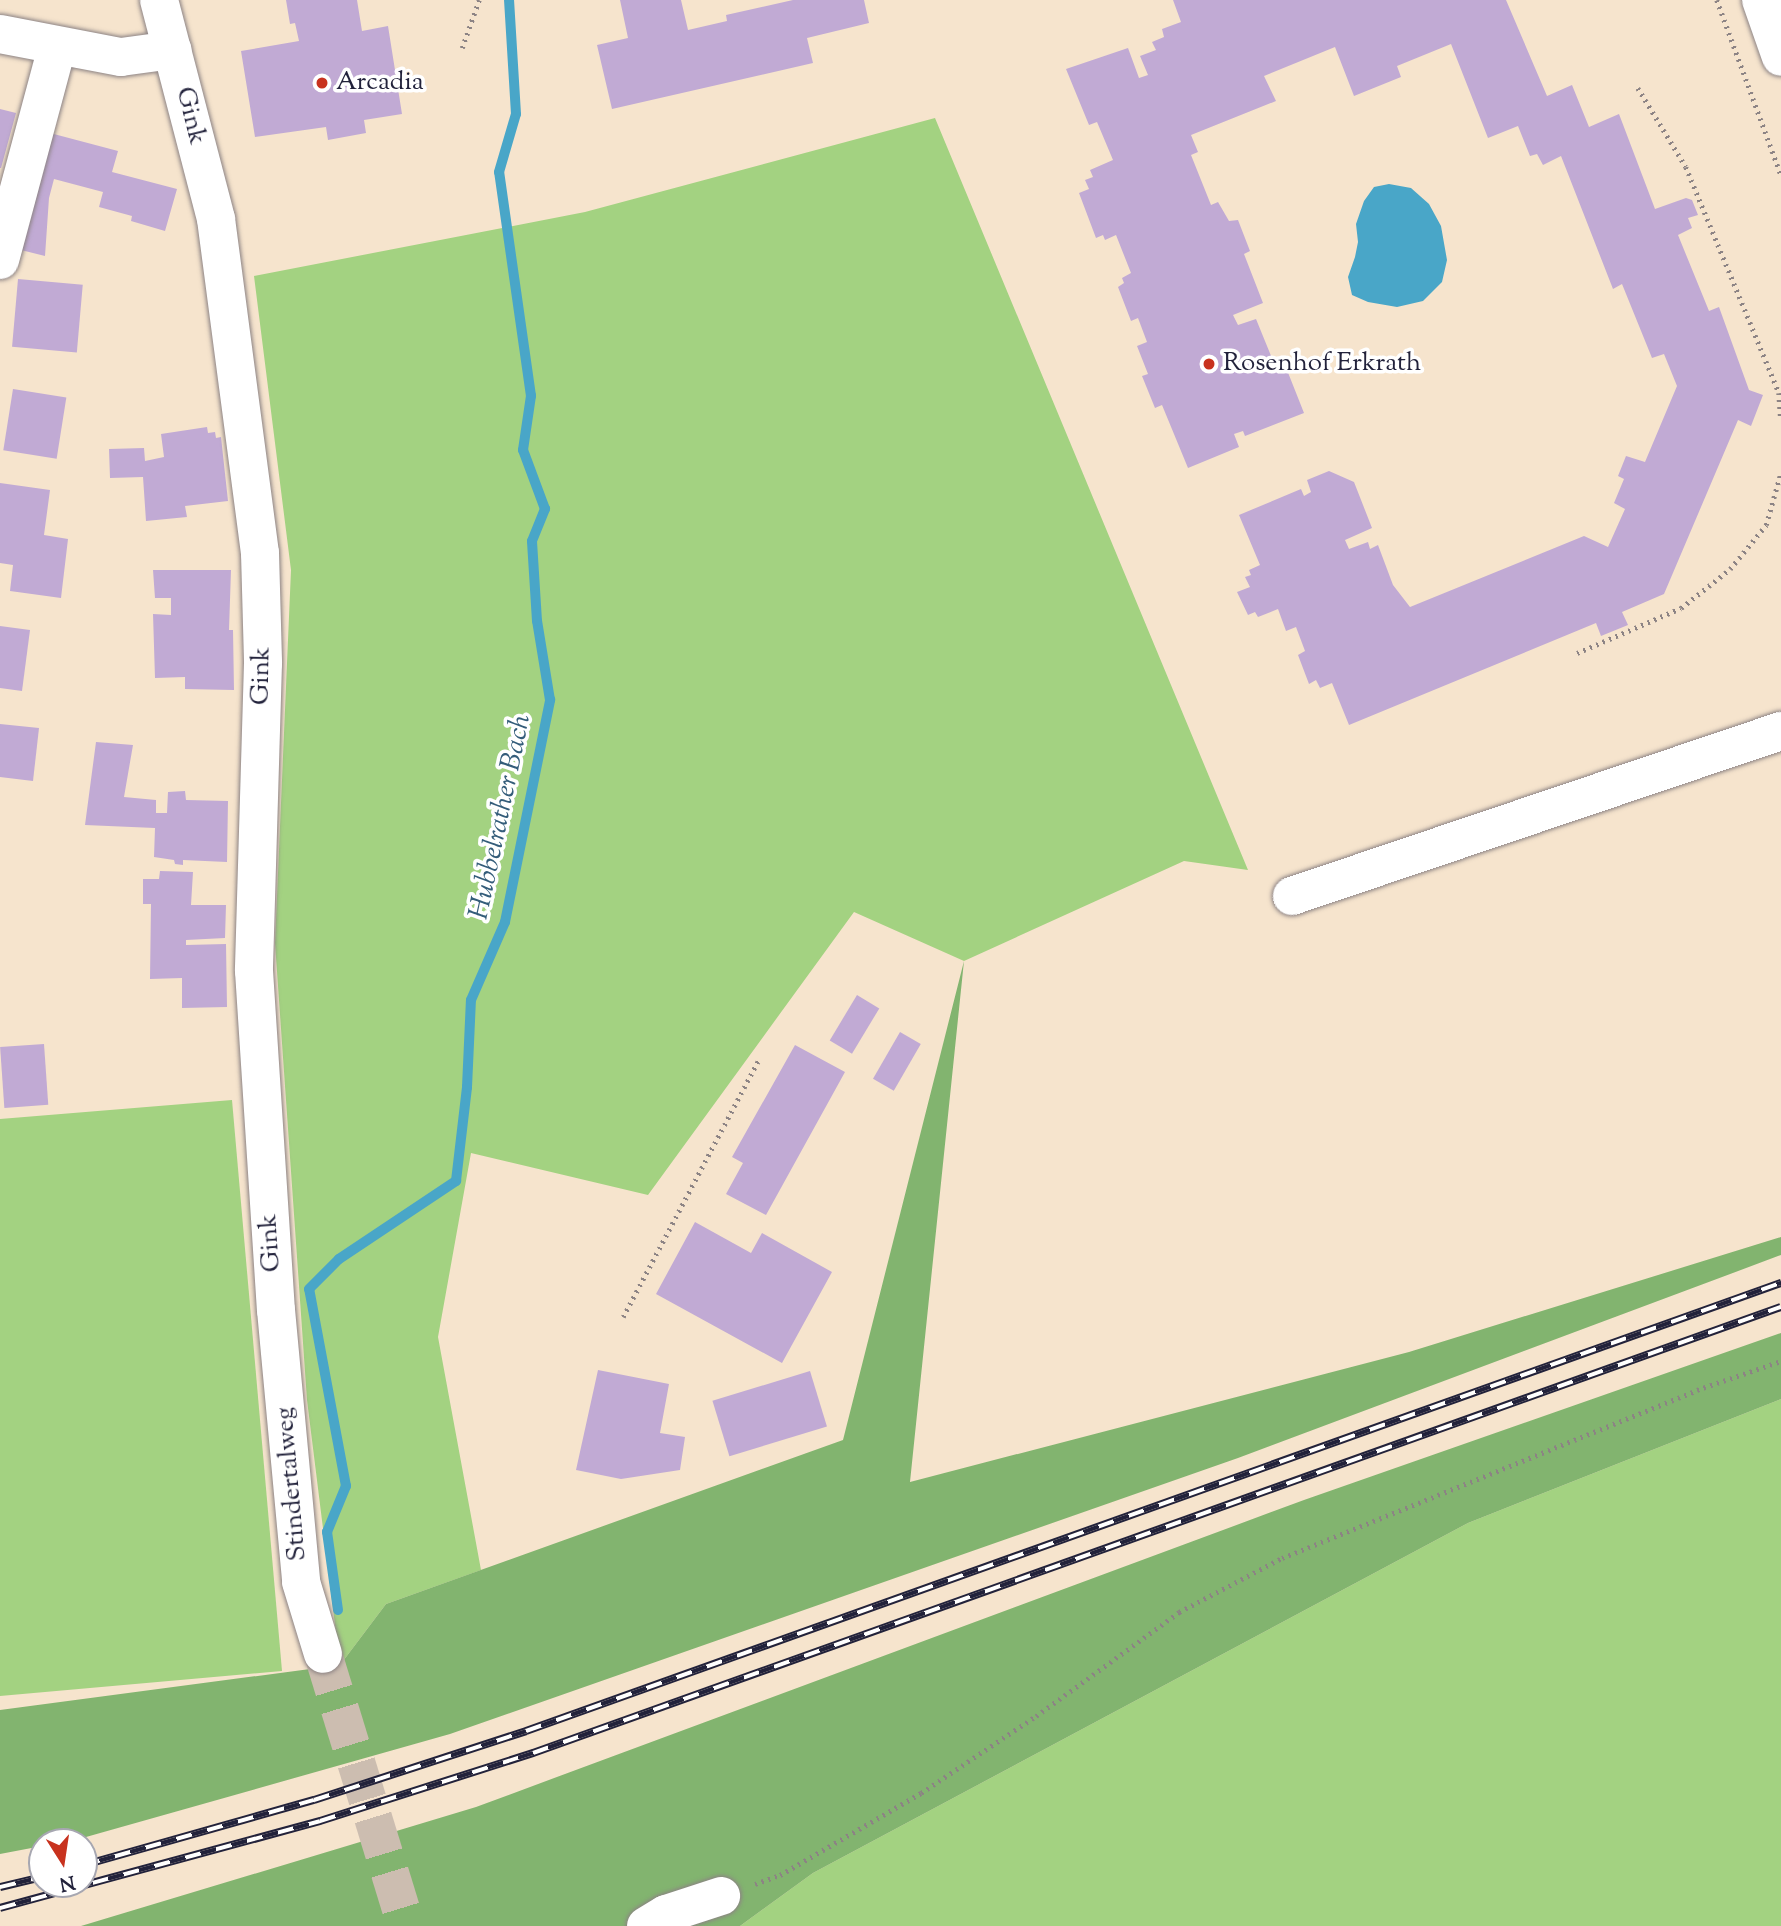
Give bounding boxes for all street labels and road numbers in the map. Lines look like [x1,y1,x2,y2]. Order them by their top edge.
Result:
street label: Gink [168,84,212,148]
street label: Gink [246,647,278,705]
street label: Gink [253,1213,289,1273]
street label: Stindertalweg [270,1406,314,1562]

